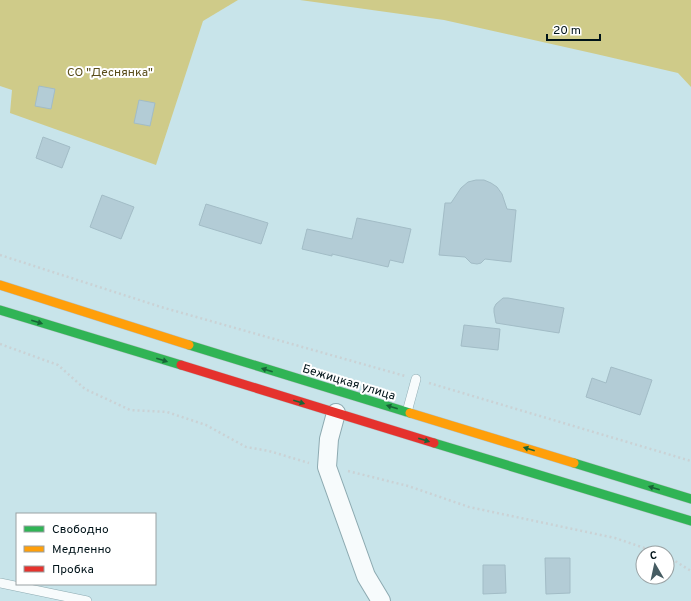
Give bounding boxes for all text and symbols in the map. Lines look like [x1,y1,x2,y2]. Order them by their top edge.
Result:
scale bar [547,16,600,42]
text: 20 m [553,23,581,39]
park label: СО "Деснянка" [67,65,153,81]
one-way arrow [32,319,44,325]
one-way arrow [156,357,168,363]
street label: Бежицкая улица [300,361,397,405]
one-way arrow [261,367,273,373]
one-way arrow [294,399,306,405]
one-way arrow [385,404,397,410]
one-way arrow [418,437,430,443]
one-way arrow [523,446,535,452]
one-way arrow [647,485,659,491]
legend [16,513,156,585]
text: Свободно [52,522,109,538]
text: Медленно [52,542,112,558]
north arrow [635,545,675,585]
text: С [649,549,658,564]
text: Пробка [52,562,94,578]

